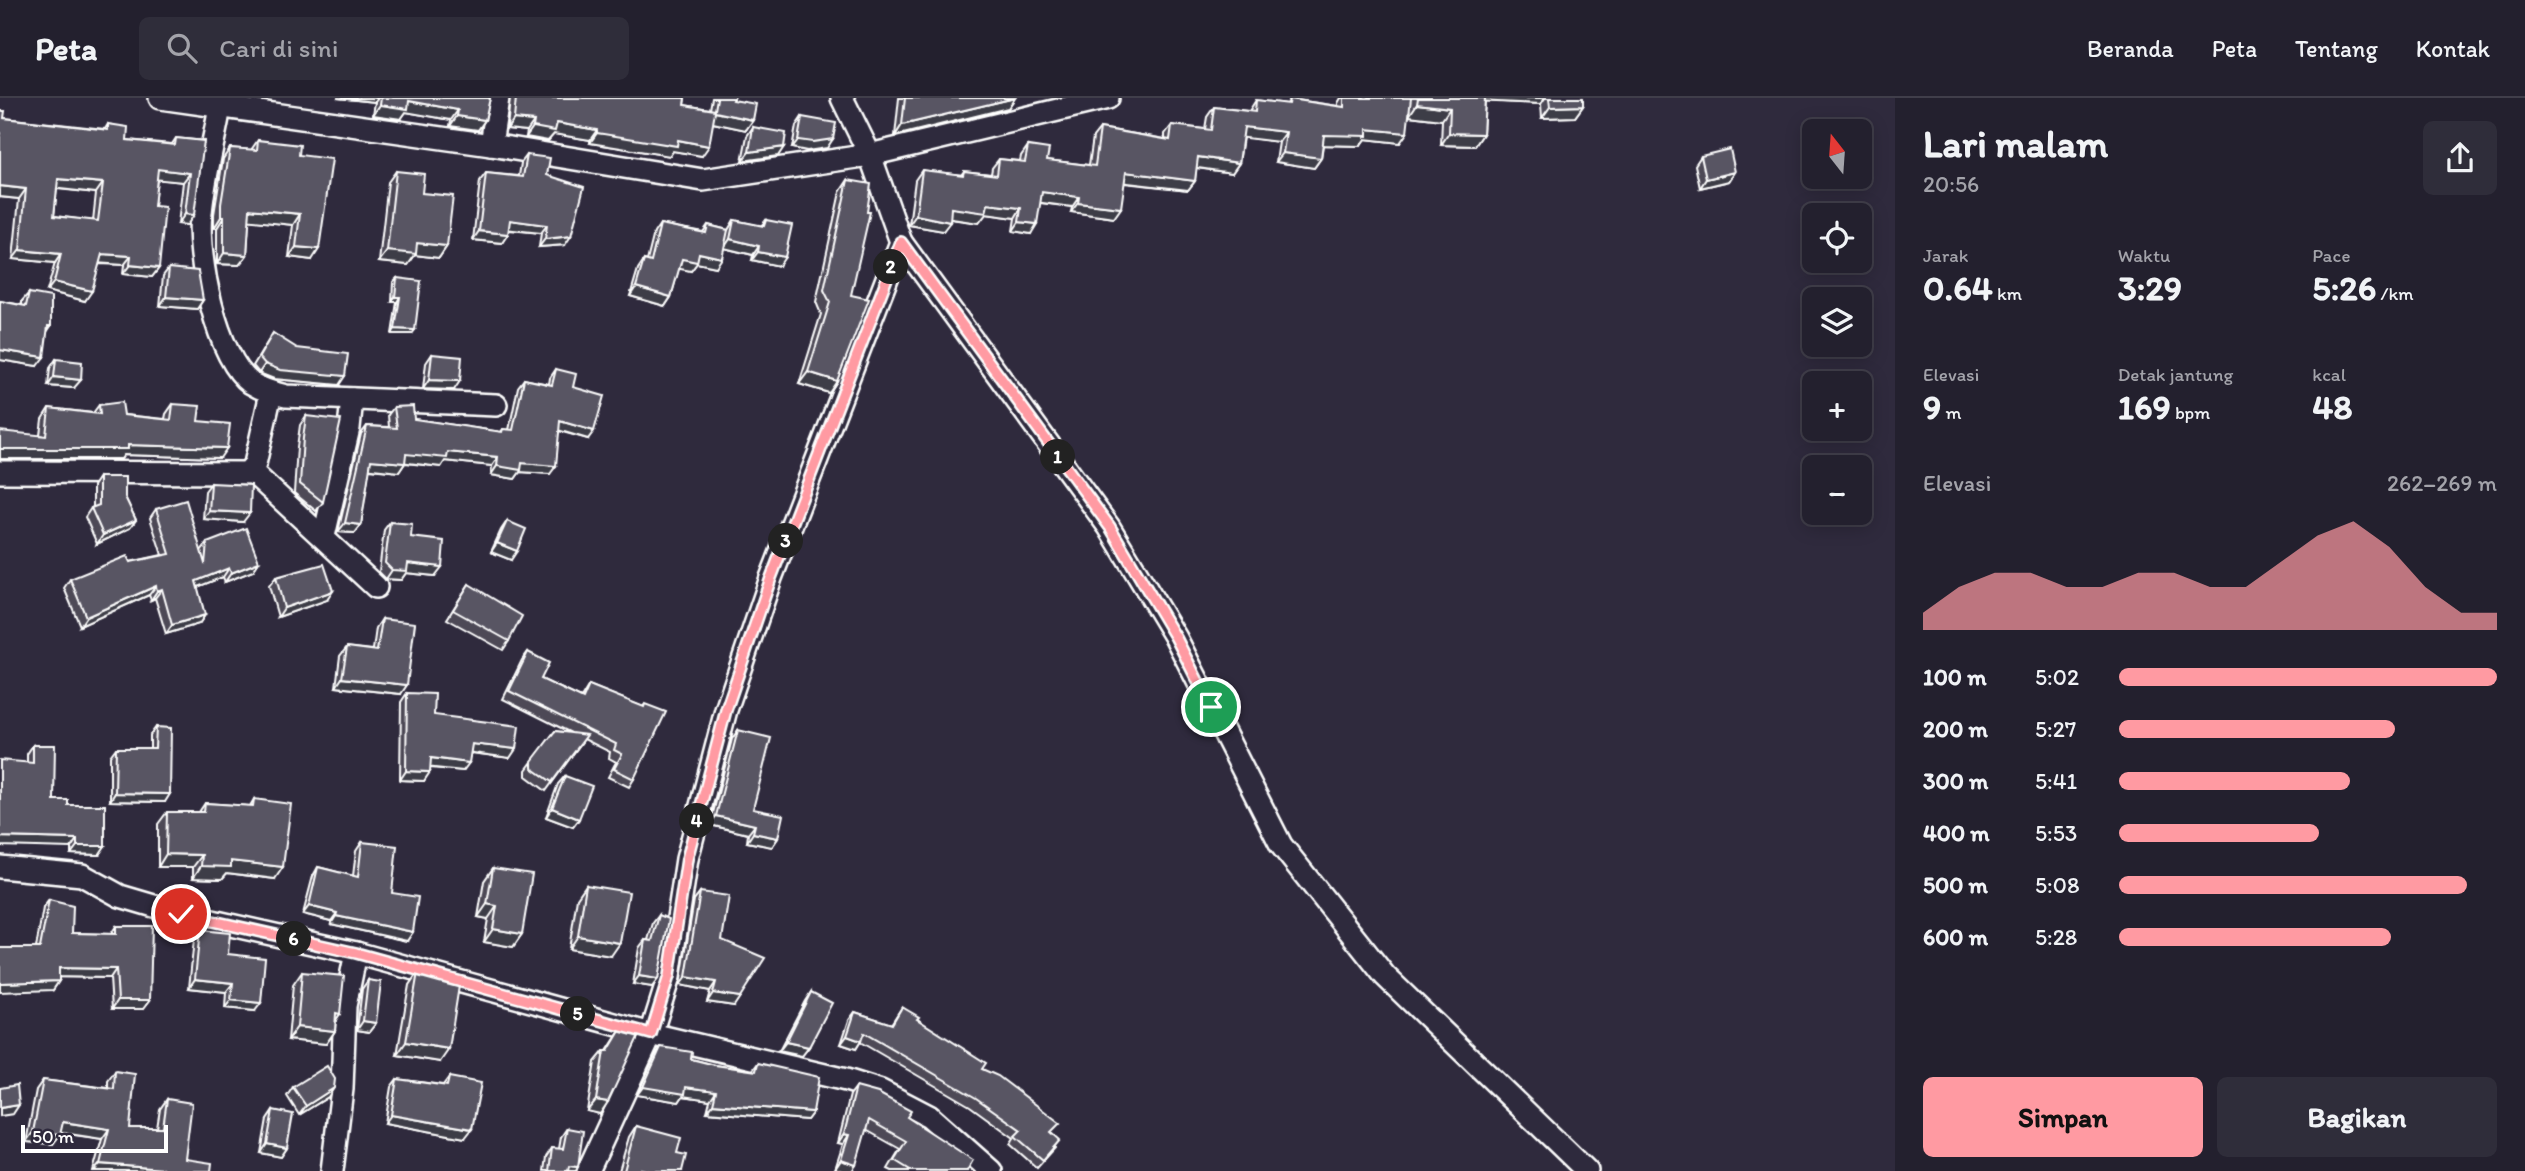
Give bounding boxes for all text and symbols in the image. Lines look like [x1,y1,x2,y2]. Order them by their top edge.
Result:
search box [139,17,629,80]
text: Peta [35,29,97,68]
icon: search [163,29,201,67]
text: Cari di sini [219,32,338,64]
text: Beranda [2087,34,2174,63]
text: Peta [2212,34,2257,63]
text: Tentang [2295,34,2378,63]
text: Kontak [2416,34,2490,63]
north arrow [1802,119,1872,189]
map controls [1802,119,1872,525]
text: Lari malam [1923,121,2108,167]
button: share [2423,121,2497,195]
text: 20:56 [1923,170,1979,198]
button: locate [1802,203,1872,273]
text: Jarak [1923,244,1968,267]
text: Waktu [2118,244,2170,267]
text: Pace [2312,244,2350,267]
pin: 2 [874,250,908,284]
text: 2 [886,255,896,278]
text: 0.64 [1923,267,1993,309]
text: 3:29 [2118,267,2182,309]
text: 5:26 [2312,267,2376,309]
text: km [1993,282,2022,305]
text: /km [2376,282,2414,305]
button: layers [1802,287,1872,357]
text: Elevasi [1923,363,1979,386]
text: Detak jantung [2118,363,2233,386]
text: kcal [2312,363,2346,386]
button: + [1802,371,1872,441]
text: 9 [1923,386,1941,428]
text: 169 [2118,386,2171,428]
text: 48 [2312,386,2353,428]
text: m [1941,401,1962,424]
text: bpm [2171,401,2210,424]
pin: 1 [1040,440,1076,474]
text: 1 [1053,445,1062,468]
button: − [1802,455,1872,525]
text: Elevasi [1923,469,1991,497]
text: 262–269 m [2387,469,2497,497]
pin: 3 [768,524,804,558]
text: 3 [780,529,791,552]
text: 100 m [1923,663,1987,691]
text: 5:02 [2035,663,2079,691]
pin [1181,677,1241,737]
icon: arrive [1192,688,1230,726]
text: 200 m [1923,715,1988,743]
text: 5:27 [2035,715,2076,743]
text: 300 m [1923,767,1988,795]
text: 5:41 [2035,767,2077,795]
pin: 4 [680,804,714,838]
text: 4 [691,809,702,832]
text: 400 m [1923,819,1990,847]
text: 5:53 [2035,819,2077,847]
text: 500 m [1923,871,1988,899]
text: 5:08 [2035,871,2079,899]
pin [151,884,211,944]
icon: check [162,895,200,933]
pin: 6 [276,922,312,956]
text: 600 m [1923,923,1988,951]
text: 5:28 [2035,923,2077,951]
text: 6 [288,927,299,950]
pin: 5 [560,996,596,1032]
text: 5 [573,1002,582,1025]
button: Simpan [1923,1077,2203,1157]
button: Bagikan [2217,1077,2497,1157]
scale bar [21,1122,168,1154]
text: 50 m [32,1125,74,1148]

